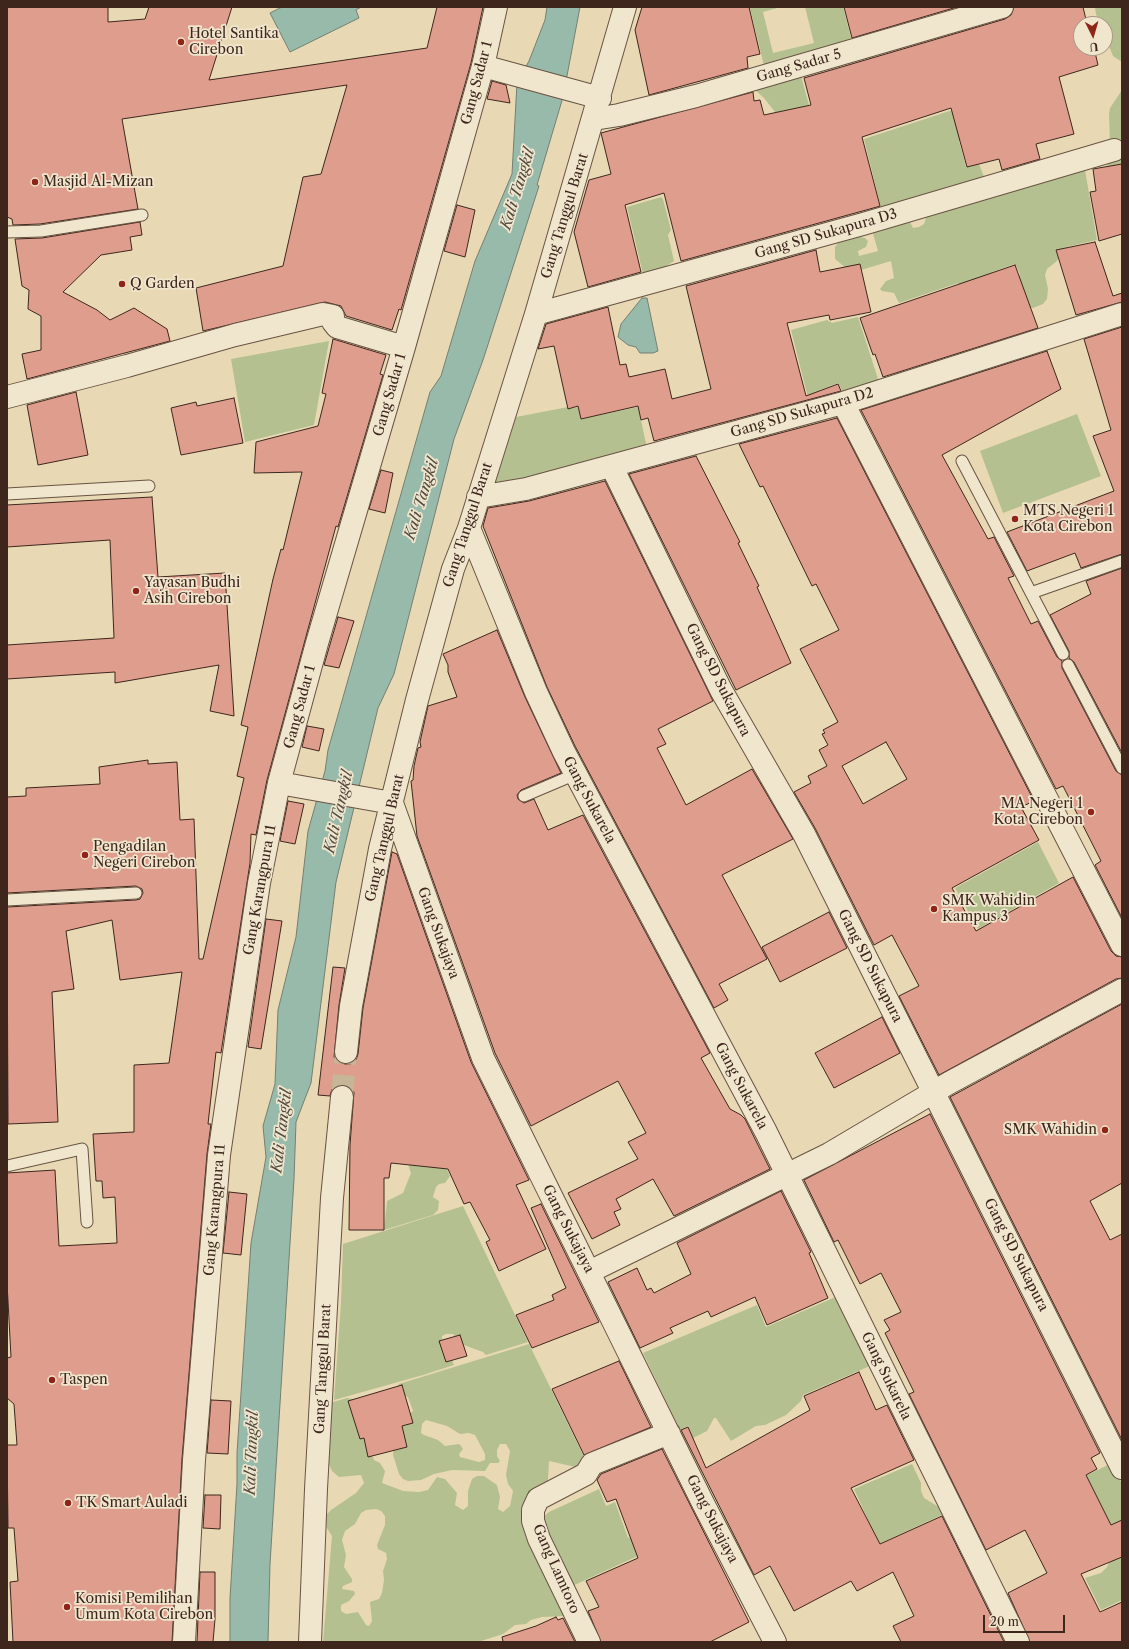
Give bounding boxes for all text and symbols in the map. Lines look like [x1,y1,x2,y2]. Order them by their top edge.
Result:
north arrow [1073,16,1113,56]
place label: Hotel Santika Cirebon [189,26,279,58]
marker: Hotel Santika Cirebon [176,37,186,47]
street label: Gang Sadar 1 [458,39,496,127]
text: U [1089,40,1099,54]
street label: Gang Sadar 5 [755,46,843,86]
water label: Kali Tangkil [497,146,539,232]
street label: Gang Tanggul Barat [538,151,592,281]
place label: Masjid Al-Mizan [43,174,154,190]
marker: Masjid Al-Mizan [30,177,40,187]
street label: Gang SD Sukapura D3 [753,206,899,262]
place label: Q Garden [130,276,195,292]
marker: Q Garden [117,279,127,289]
street label: Gang Sadar 1 [370,352,410,438]
street label: Gang SD Sukapura D2 [729,385,875,441]
water label: Kali Tangkil [401,456,443,542]
street label: Gang Tanggul Barat [440,460,496,590]
place label: MTS Negeri 1 Kota Cirebon [1023,503,1114,536]
marker: MTS Negeri 1 Kota Cirebon [1010,514,1020,524]
place label: Yayasan Budhi Asih Cirebon [144,575,240,608]
marker: Yayasan Budhi Asih Cirebon [131,586,141,596]
street label: Gang SD Sukapura [682,621,754,739]
street label: Gang Sadar 1 [281,663,319,751]
street label: Gang Sukarela [559,754,619,846]
water label: Kali Tangkil [321,769,357,855]
street label: Gang Tanggul Barat [362,773,408,903]
place label: MA Negeri 1 Kota Cirebon [994,796,1083,828]
marker: MA Negeri 1 Kota Cirebon [1086,807,1096,817]
street label: Gang Karangpura 11 [240,823,280,957]
place label: Pengadilan Negeri Cirebon [93,839,196,872]
marker: Pengadilan Negeri Cirebon [80,850,90,860]
street label: Gang Sukajaya [414,885,462,981]
place label: SMK Wahidin Kampus 3 [942,893,1035,926]
marker: SMK Wahidin Kampus 3 [929,904,939,914]
street label: Gang SD Sukapura [834,907,906,1025]
street label: Gang Sukarela [711,1040,771,1132]
water label: Kali Tangkil [268,1088,296,1174]
place label: SMK Wahidin [1004,1122,1097,1138]
marker: SMK Wahidin [1100,1125,1110,1135]
street label: Gang Karangpura 11 [201,1143,229,1277]
street label: Gang Sukajaya [539,1182,597,1276]
street label: Gang SD Sukapura [980,1196,1052,1314]
street label: Gang Tanggul Barat [311,1303,335,1435]
street label: Gang Sukarela [857,1329,915,1423]
place label: Taspen [60,1372,108,1388]
marker: Taspen [47,1375,57,1385]
water label: Kali Tangkil [242,1411,262,1495]
street label: Gang Sukajaya [683,1472,741,1566]
place label: TK Smart Auladi [76,1495,188,1511]
marker: TK Smart Auladi [63,1498,73,1508]
street label: Gang Lamtoro [529,1522,583,1616]
place label: Komisi Pemilihan Umum Kota Cirebon [75,1591,213,1624]
marker: Komisi Pemilihan Umum Kota Cirebon [62,1602,72,1612]
scale bar [985,1607,1067,1633]
text: 20 m [990,1614,1019,1629]

